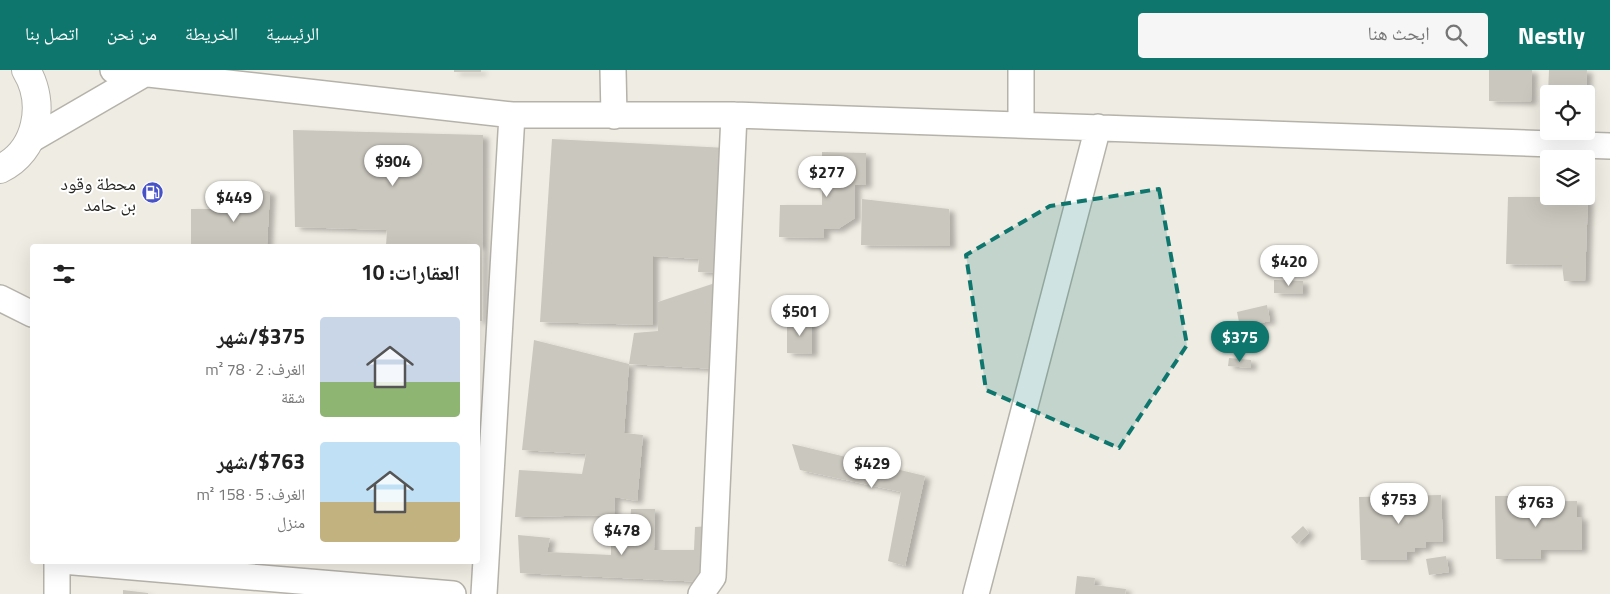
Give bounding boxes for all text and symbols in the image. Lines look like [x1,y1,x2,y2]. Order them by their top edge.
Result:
search box [1138,13,1488,58]
text: Nestly [1518,17,1585,53]
text: ابحث هنا [1368,18,1430,47]
text: اتصل بنا [25,20,79,47]
text: من نحن [107,20,157,47]
text: الخريطة [185,20,238,47]
text: الرئيسية [266,20,319,47]
icon: search [1442,21,1470,49]
map controls [1540,85,1595,205]
button: locate [1540,85,1595,140]
pin: $904 [363,144,423,187]
text: $904 [375,149,411,173]
button: layers [1540,150,1595,205]
pin: $277 [797,156,857,198]
text: $277 [809,160,845,184]
place label: محطة وقود بن حامد [61,170,136,218]
pin: $449 [204,180,264,223]
fuel station icon: محطة وقود بن حامد [140,181,164,205]
text: $449 [216,185,252,209]
pin: $420 [1259,244,1319,287]
text: $420 [1271,249,1307,273]
text: العقارات: 10 [361,256,460,288]
icon: filters [50,260,78,288]
pin: $501 [770,294,830,337]
text: $501 [782,299,818,323]
text: $375/شهر [217,320,305,352]
pin: $375 [1210,320,1270,363]
text: $375 [1222,325,1258,349]
icon: home [360,337,420,397]
text: الغرف: 2 · 78 m² [205,357,305,381]
text: شقة [281,385,305,409]
text: $763/شهر [217,445,305,477]
pin: $429 [842,446,902,489]
text: $429 [854,451,890,475]
icon: home [360,462,420,522]
text: الغرف: 5 · 158 m² [196,482,305,506]
pin: $753 [1369,482,1429,525]
pin: $763 [1506,486,1566,528]
text: $753 [1381,487,1417,511]
text: $763 [1518,490,1554,514]
text: منزل [277,510,305,534]
pin: $478 [592,514,652,556]
text: $478 [604,518,640,542]

